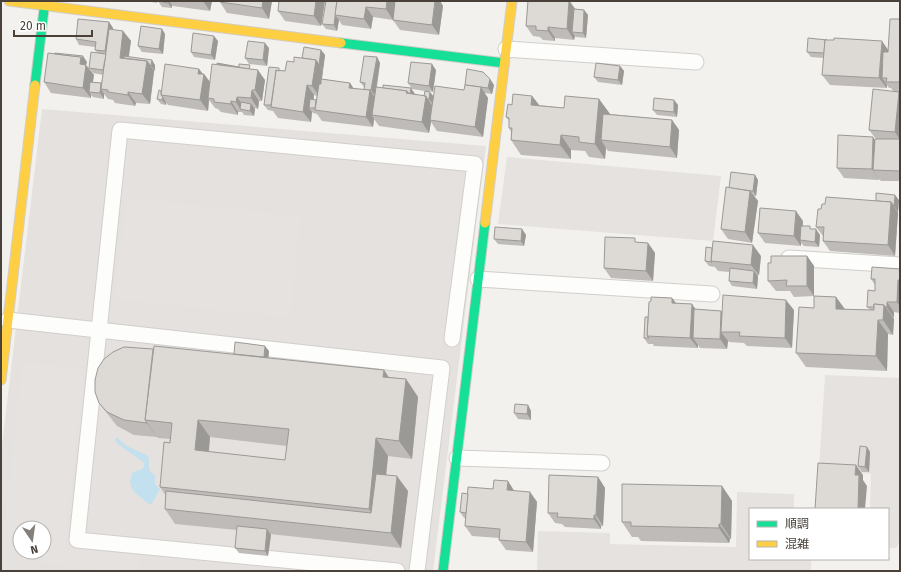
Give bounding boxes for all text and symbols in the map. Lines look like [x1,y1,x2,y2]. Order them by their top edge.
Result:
scale bar [14,12,92,38]
text: 20 m [20,19,46,33]
legend [749,508,889,560]
text: 順調 [785,517,809,531]
north arrow [12,520,52,560]
text: 混雑 [785,537,809,551]
text: N [29,542,39,556]

